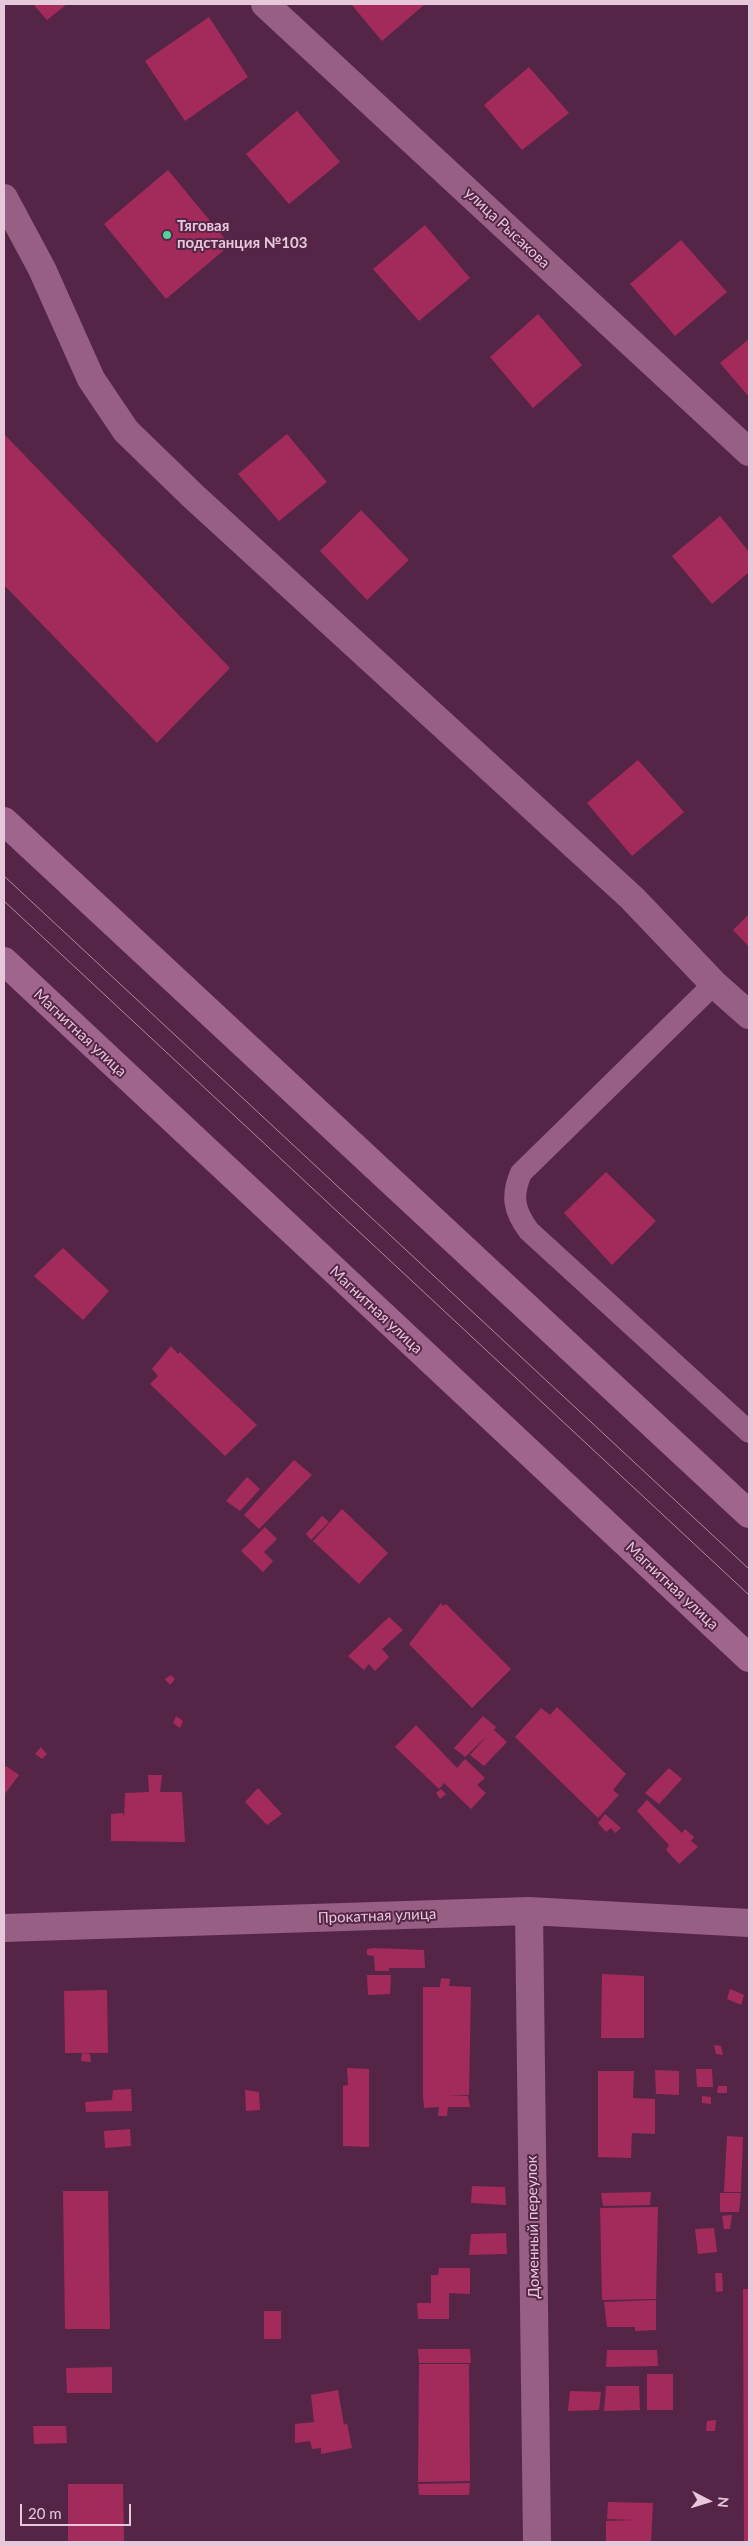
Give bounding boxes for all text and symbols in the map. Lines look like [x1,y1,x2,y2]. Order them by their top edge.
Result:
street label: улица Рысакова [461,184,553,272]
place label: Тяговая подстанция №103 [177,217,307,252]
marker: Тяговая подстанция №103 [161,229,173,241]
street label: Магнитная улица [30,985,130,1081]
street label: Магнитная улица [326,1262,426,1358]
street label: Магнитная улица [622,1538,722,1634]
street label: Прокатная улица [317,1905,437,1927]
street label: Доменный переулок [523,2155,543,2299]
north arrow [683,2476,733,2526]
scale bar [22,2494,134,2526]
text: N [715,2496,732,2508]
text: 20 m [28,2504,62,2522]

